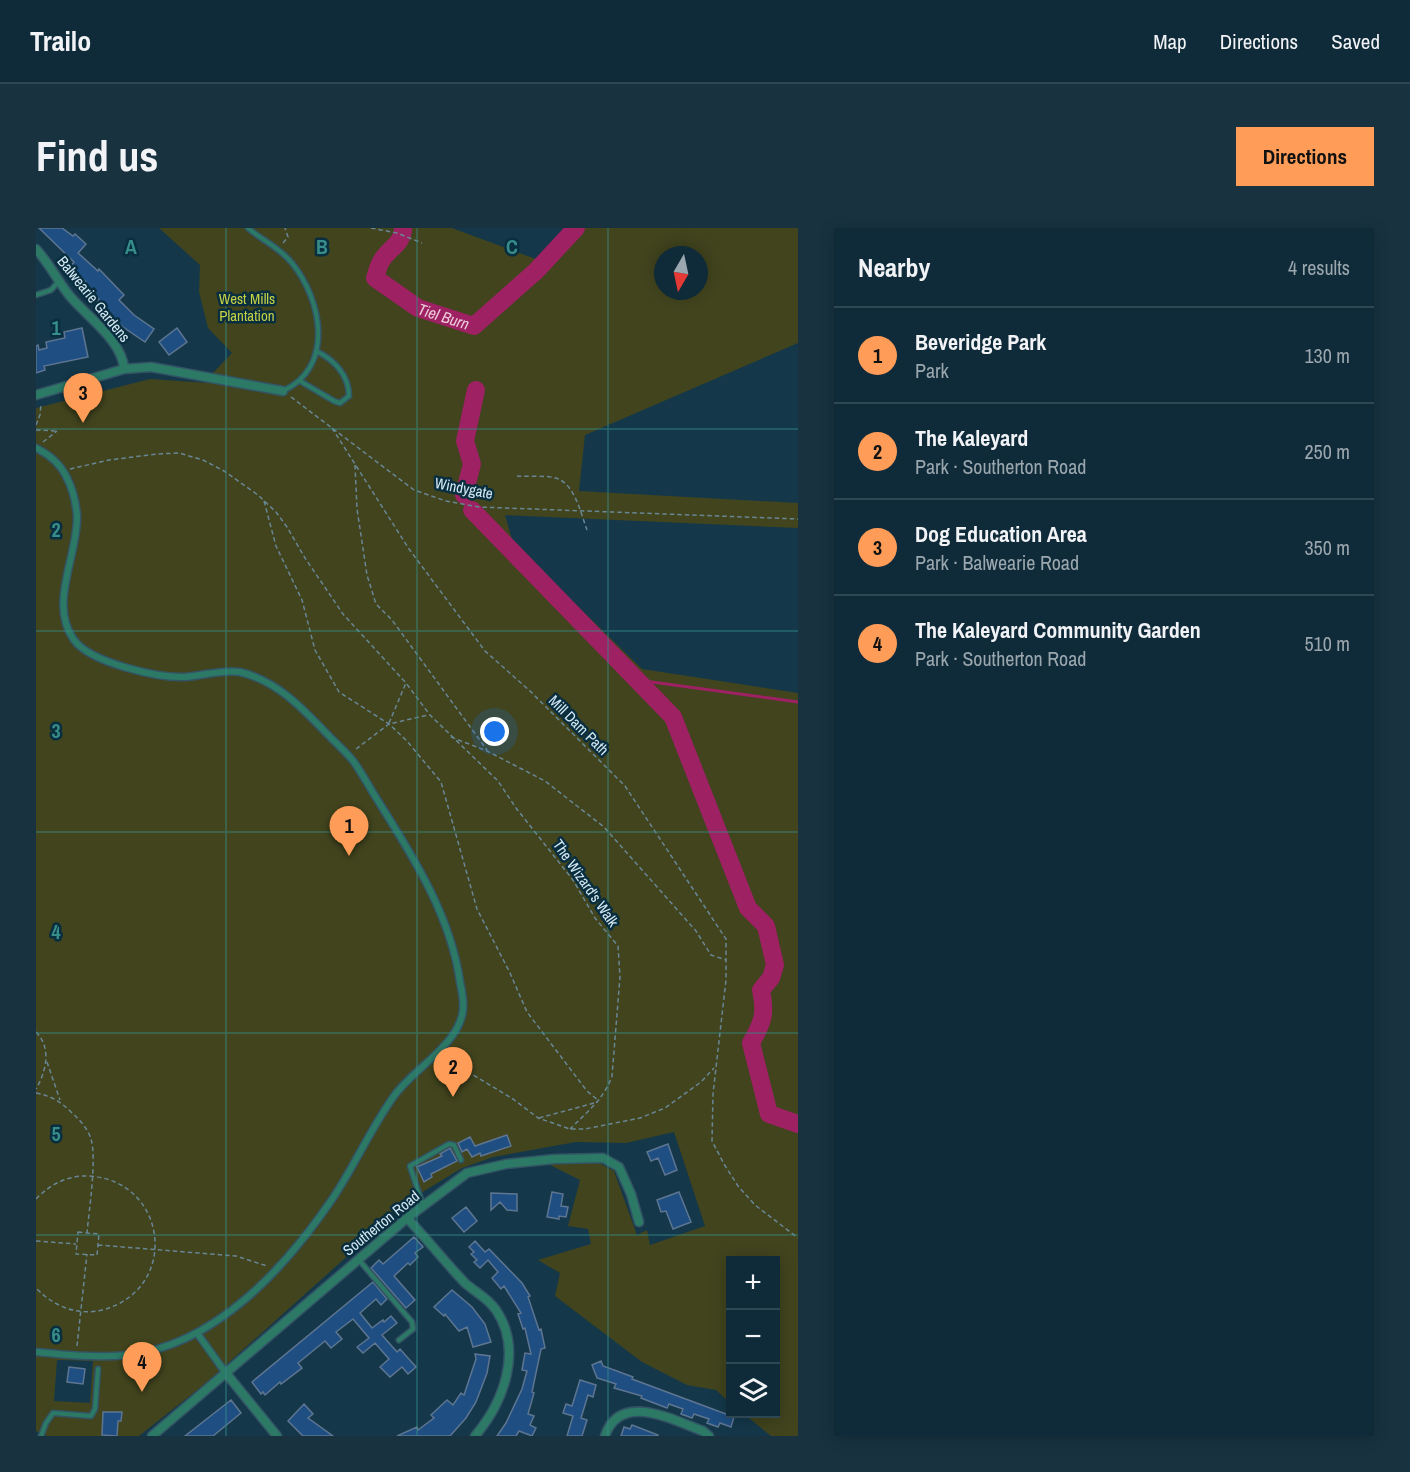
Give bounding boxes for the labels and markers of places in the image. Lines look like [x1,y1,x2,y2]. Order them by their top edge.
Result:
pin: 3 [64,374,102,423]
pin: 1 [330,806,368,856]
pin: 2 [434,1048,472,1097]
pin: 4 [122,1342,162,1392]

